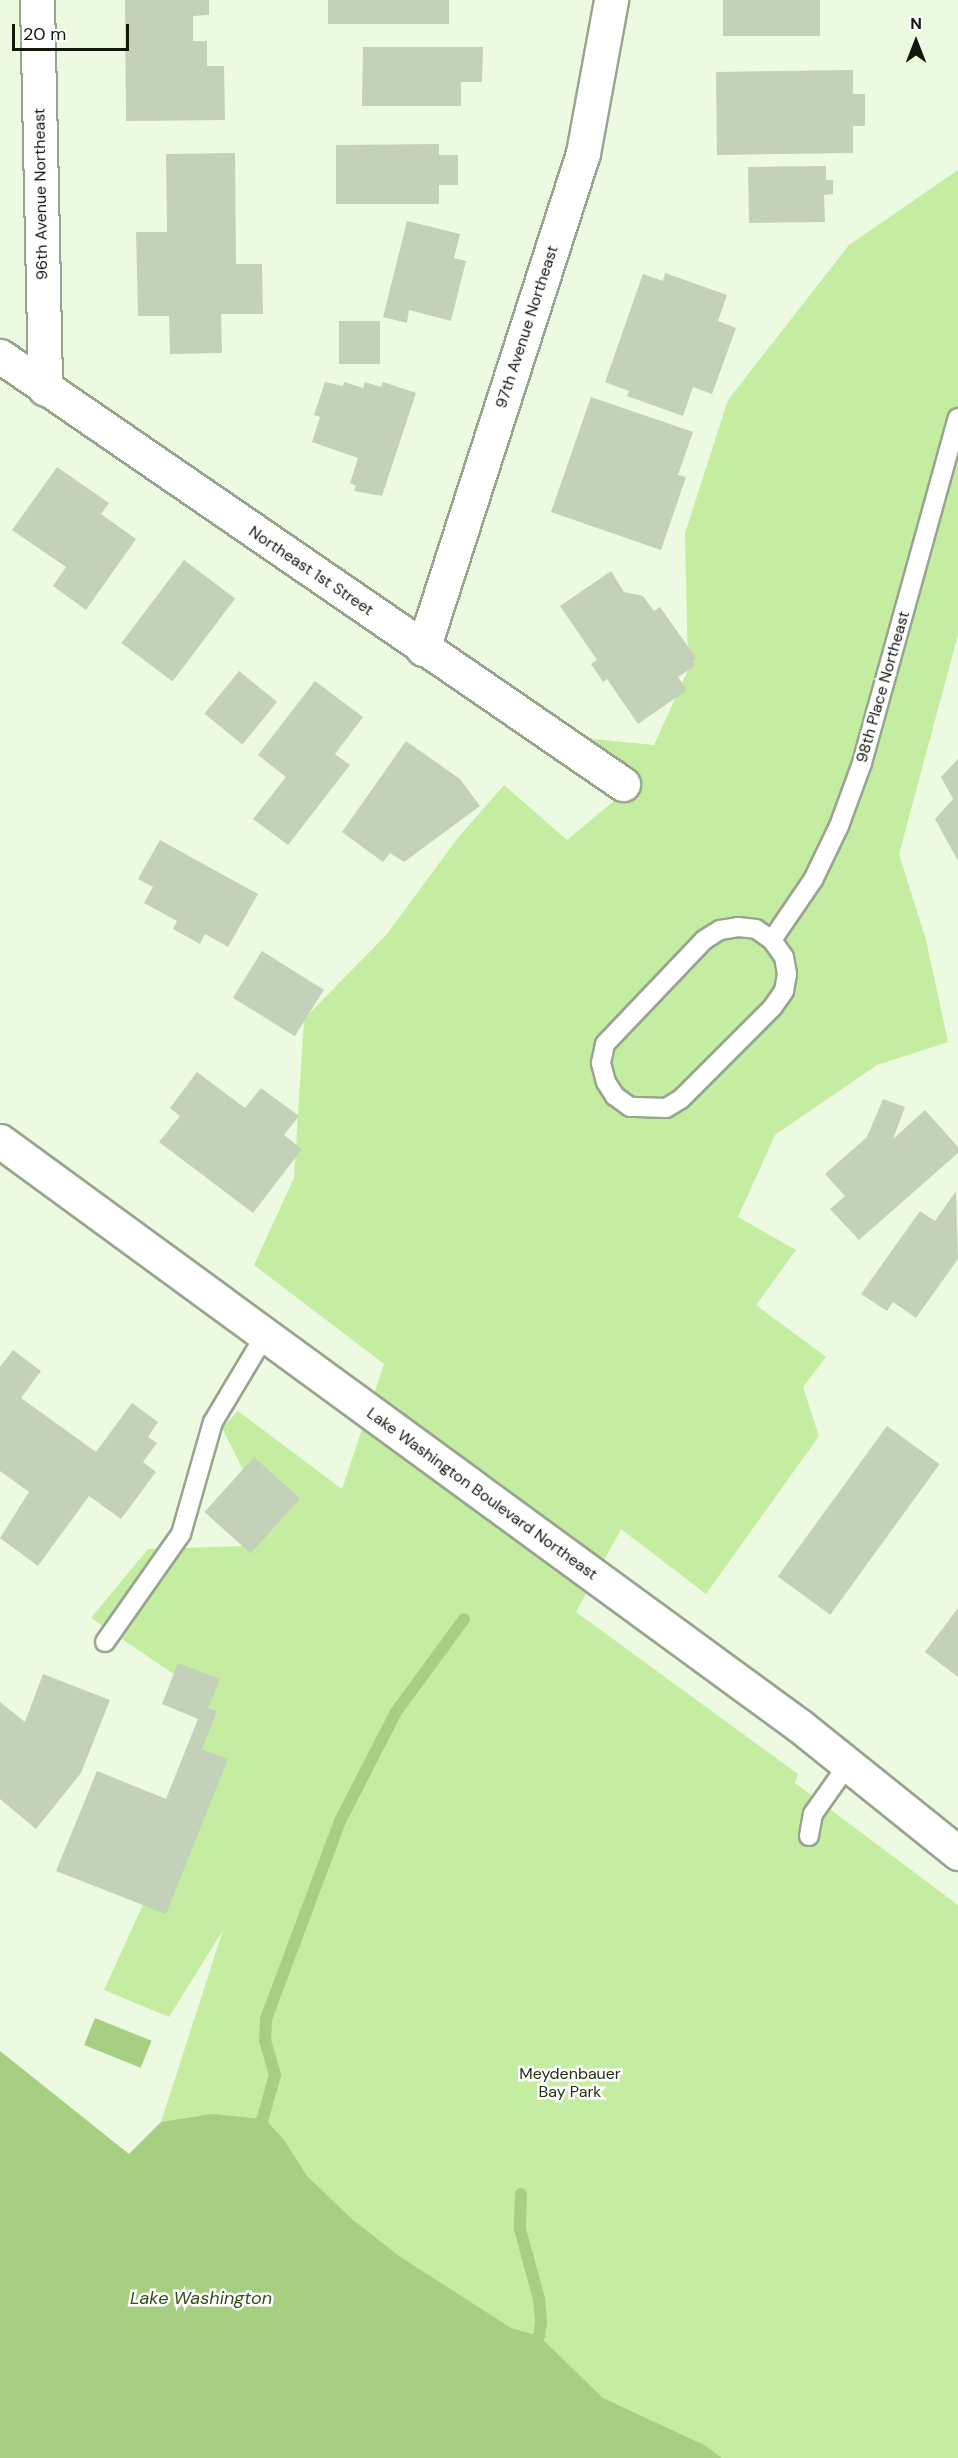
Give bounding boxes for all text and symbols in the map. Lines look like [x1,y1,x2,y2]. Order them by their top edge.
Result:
scale bar [15,12,132,50]
north arrow [886,12,946,72]
text: N [910,13,922,34]
text: 20 m [23,22,66,46]
street label: 96th Avenue Northeast [30,108,52,280]
street label: 97th Avenue Northeast [492,243,562,411]
street label: Northeast 1st Street [245,522,377,620]
street label: 98th Place Northeast [852,609,914,765]
street label: Lake Washington Boulevard Northeast [363,1404,601,1584]
park label: Meydenbauer Bay Park [519,2064,621,2102]
water label: Lake Washington [130,2287,272,2309]

